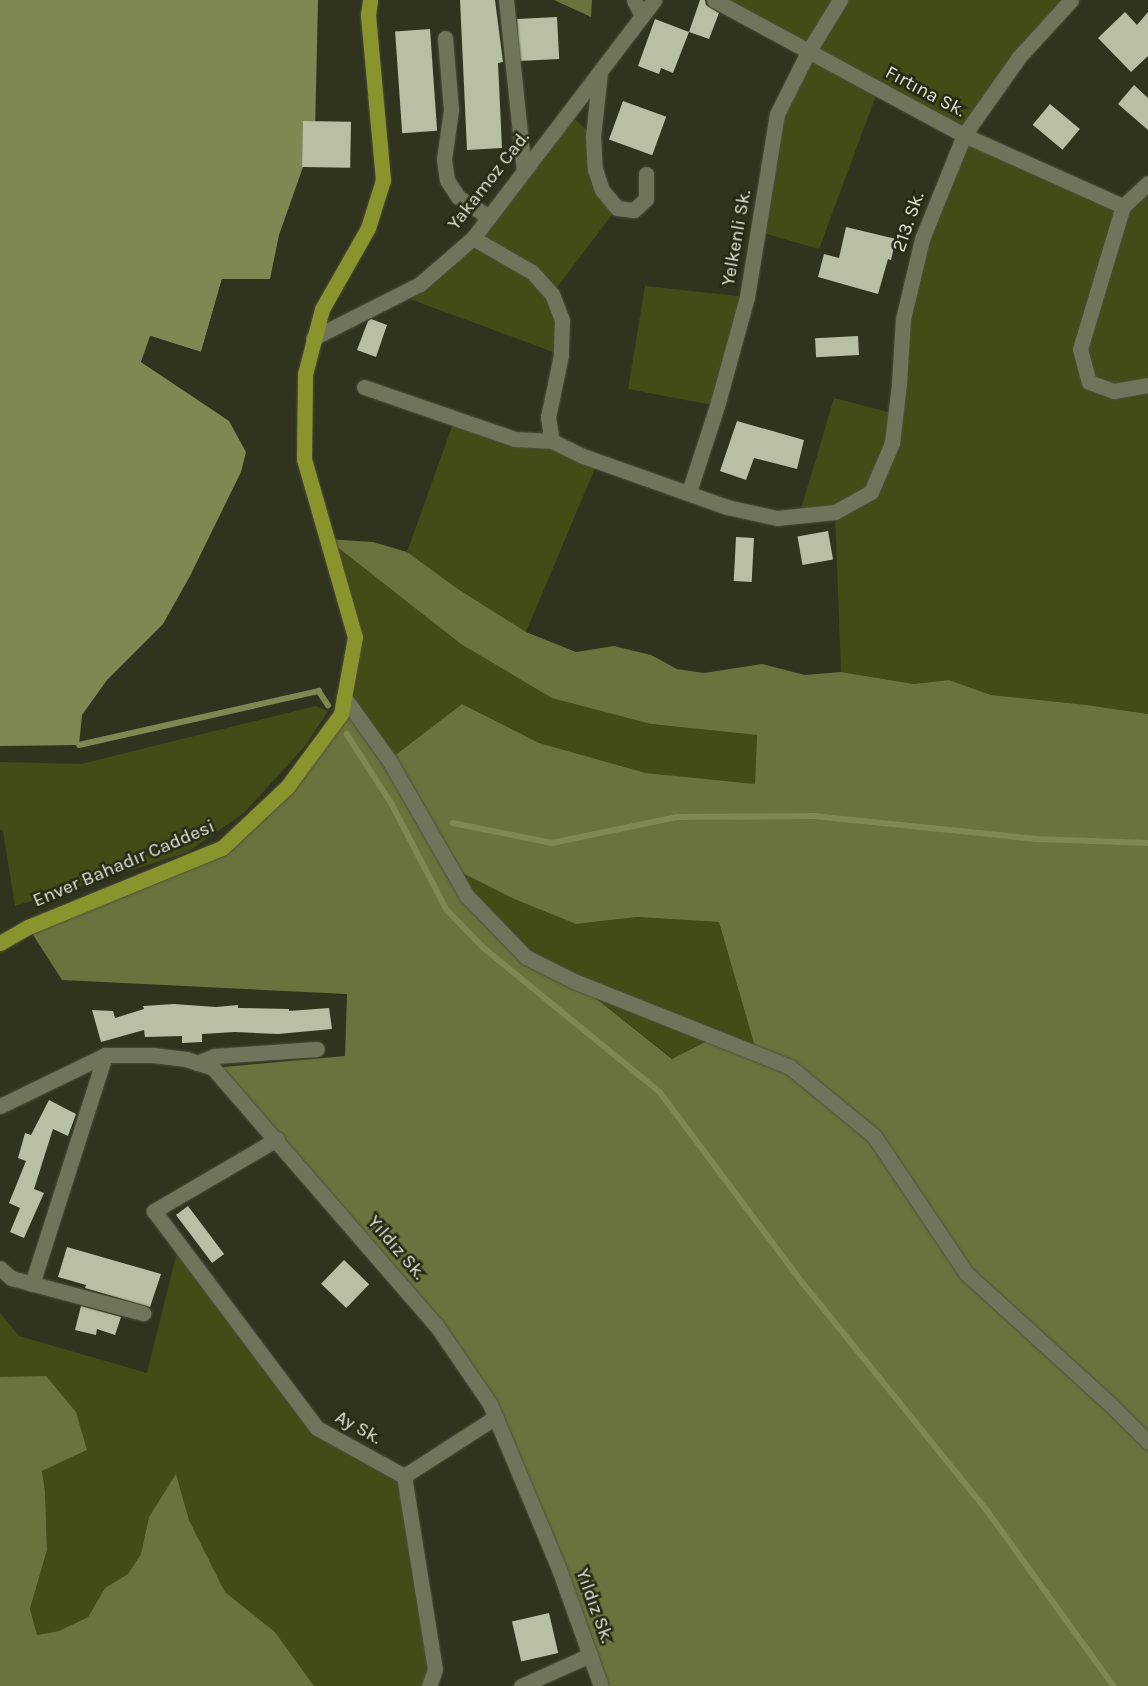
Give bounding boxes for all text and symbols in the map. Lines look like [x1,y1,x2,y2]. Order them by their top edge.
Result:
street label: Fırtına Sk. [881,61,969,123]
street label: Yakamoz Cad. [443,127,535,235]
street label: Yelkenli Sk. [717,188,757,288]
street label: 213. Sk. [888,189,930,255]
street label: Enver Bahadır Caddesi [30,815,218,913]
street label: Yıldız Sk. [362,1211,430,1285]
street label: Ay Sk. [331,1406,385,1450]
street label: Yıldız Sk. [570,1566,618,1646]

